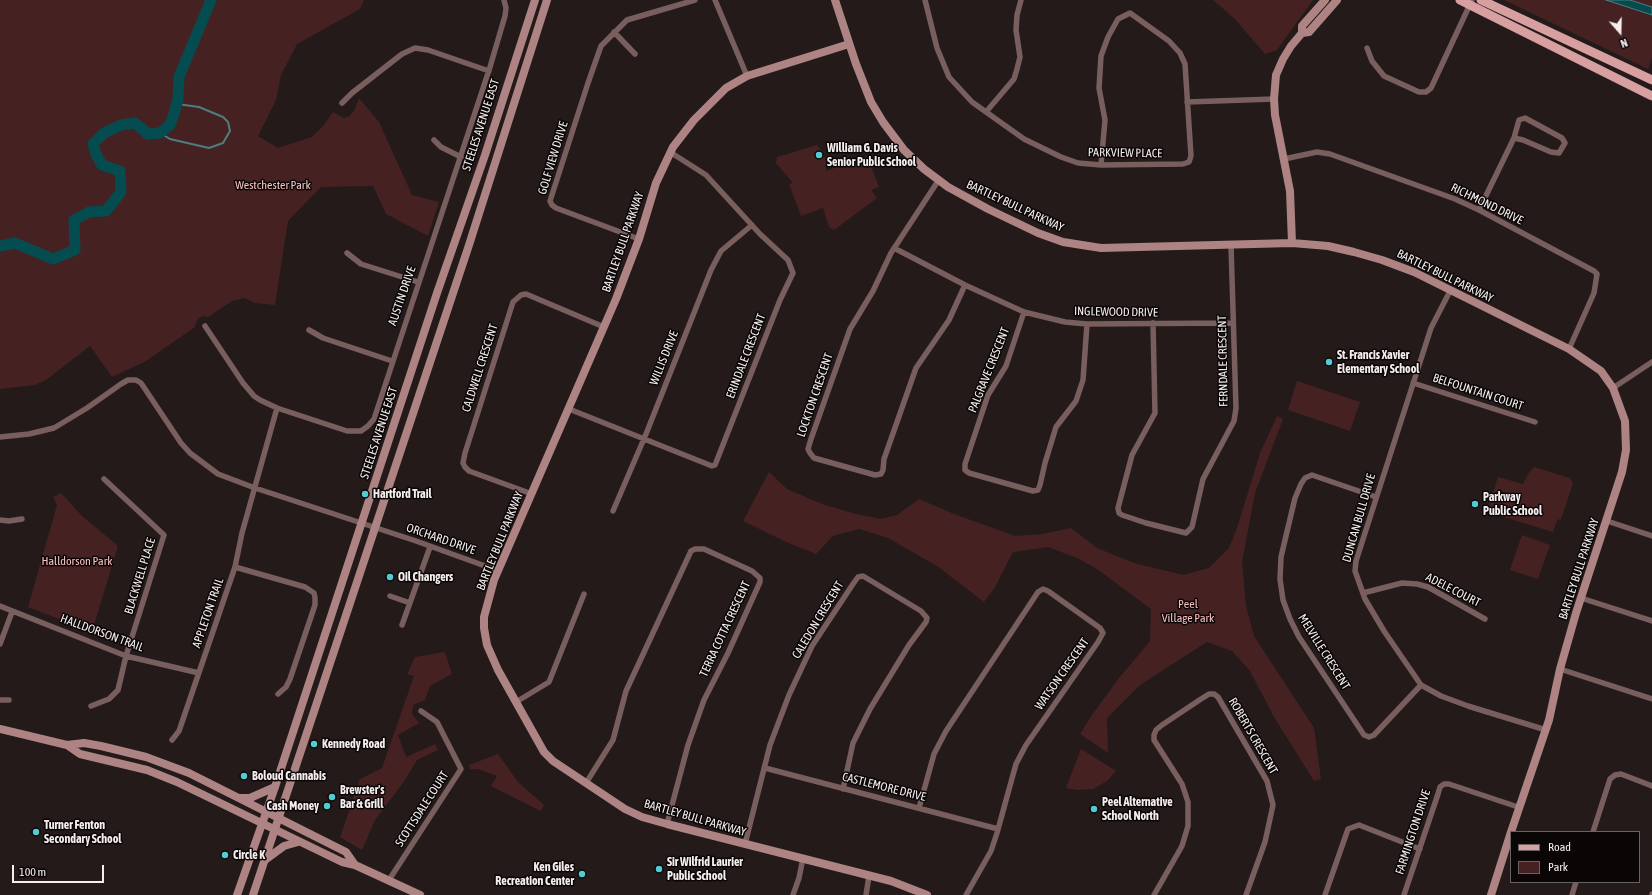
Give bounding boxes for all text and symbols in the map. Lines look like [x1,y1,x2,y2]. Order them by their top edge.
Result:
north arrow [1600,12,1640,52]
text: N [1619,37,1629,50]
street label: STEELES AVENUE EAST [459,77,503,173]
street label: GOLF VIEW DRIVE [535,120,571,196]
place label: William G. Davis Senior Public School [827,141,916,169]
street label: PARKVIEW PLACE [1088,145,1162,161]
marker: William G. Davis Senior Public School [814,150,824,160]
street label: BARTLEY BULL PARKWAY [964,177,1066,235]
park label: Westchester Park [235,178,311,192]
street label: RICHMOND DRIVE [1448,180,1526,228]
street label: BARTLEY BULL PARKWAY [599,190,647,294]
street label: BARTLEY BULL PARKWAY [1394,246,1496,306]
street label: AUSTIN DRIVE [385,264,419,328]
street label: INGLEWOOD DRIVE [1074,304,1158,320]
street label: ERINDALE CRESCENT [723,312,769,400]
street label: FERNDALE CRESCENT [1215,315,1231,407]
street label: CALDWELL CRESCENT [459,322,501,414]
street label: PALGRAVE CRESCENT [965,325,1013,415]
street label: WILLIS DRIVE [647,329,681,387]
place label: St. Francis Xavier Elementary School [1337,348,1419,376]
street label: LOCKTON CRESCENT [794,351,836,439]
marker: St. Francis Xavier Elementary School [1324,357,1334,367]
street label: BELFOUNTAIN COURT [1431,371,1525,413]
street label: STEELES AVENUE EAST [357,385,401,481]
street label: DUNCAN BULL DRIVE [1339,472,1379,564]
place label: Hartford Trail [373,487,432,501]
marker: Hartford Trail [360,489,370,499]
street label: BARTLEY BULL PARKWAY [474,489,526,593]
place label: Parkway Public School [1483,490,1542,518]
marker: Parkway Public School [1470,499,1480,509]
street label: BARTLEY BULL PARKWAY [1556,517,1602,621]
street label: ORCHARD DRIVE [404,520,478,558]
street label: BLACKWELL PLACE [122,536,158,616]
park label: Halldorson Park [41,554,113,568]
place label: Oil Changers [398,570,453,584]
street label: ADELE COURT [1423,570,1483,610]
marker: Oil Changers [385,572,395,582]
street label: APPLETON TRAIL [189,576,227,650]
street label: TERRA COTTA CRESCENT [697,579,753,679]
street label: CALEDON CRESCENT [789,579,847,661]
park label: Peel Village Park [1162,597,1214,625]
street label: HALLDORSON TRAIL [58,611,146,655]
street label: MELVILLE CRESCENT [1295,611,1353,693]
street label: WATSON CRESCENT [1032,635,1092,713]
street label: ROBERTS CRESCENT [1225,695,1281,777]
place label: Kennedy Road [322,737,385,751]
marker: Kennedy Road [309,739,319,749]
place label: Boloud Cannabis [252,769,326,783]
street label: SCOTTSDALE COURT [392,769,452,849]
street label: CASTLEMORE DRIVE [841,770,927,804]
marker: Boloud Cannabis [239,771,249,781]
place label: Brewster's Bar & Grill [340,783,384,811]
street label: FARMINGTON DRIVE [1392,788,1434,876]
marker: Brewster's Bar & Grill [327,792,337,802]
place label: Peel Alternative School North [1102,795,1173,823]
street label: BARTLEY BULL PARKWAY [642,797,748,839]
place label: Cash Money [267,799,319,813]
marker: Cash Money [322,801,332,811]
marker: Peel Alternative School North [1089,804,1099,814]
place label: Turner Fenton Secondary School [44,818,121,846]
marker: Turner Fenton Secondary School [31,827,41,837]
legend [1510,831,1640,883]
text: Road [1548,840,1571,854]
place label: Circle K [233,848,265,862]
marker: Circle K [220,850,230,860]
place label: Sir Wilfrid Laurier Public School [667,855,743,883]
scale bar [14,857,106,883]
place label: Ken Giles Recreation Center [495,860,574,888]
text: Park [1548,860,1568,874]
marker: Sir Wilfrid Laurier Public School [654,864,664,874]
text: 100 m [19,865,46,879]
marker: Ken Giles Recreation Center [577,869,587,879]

